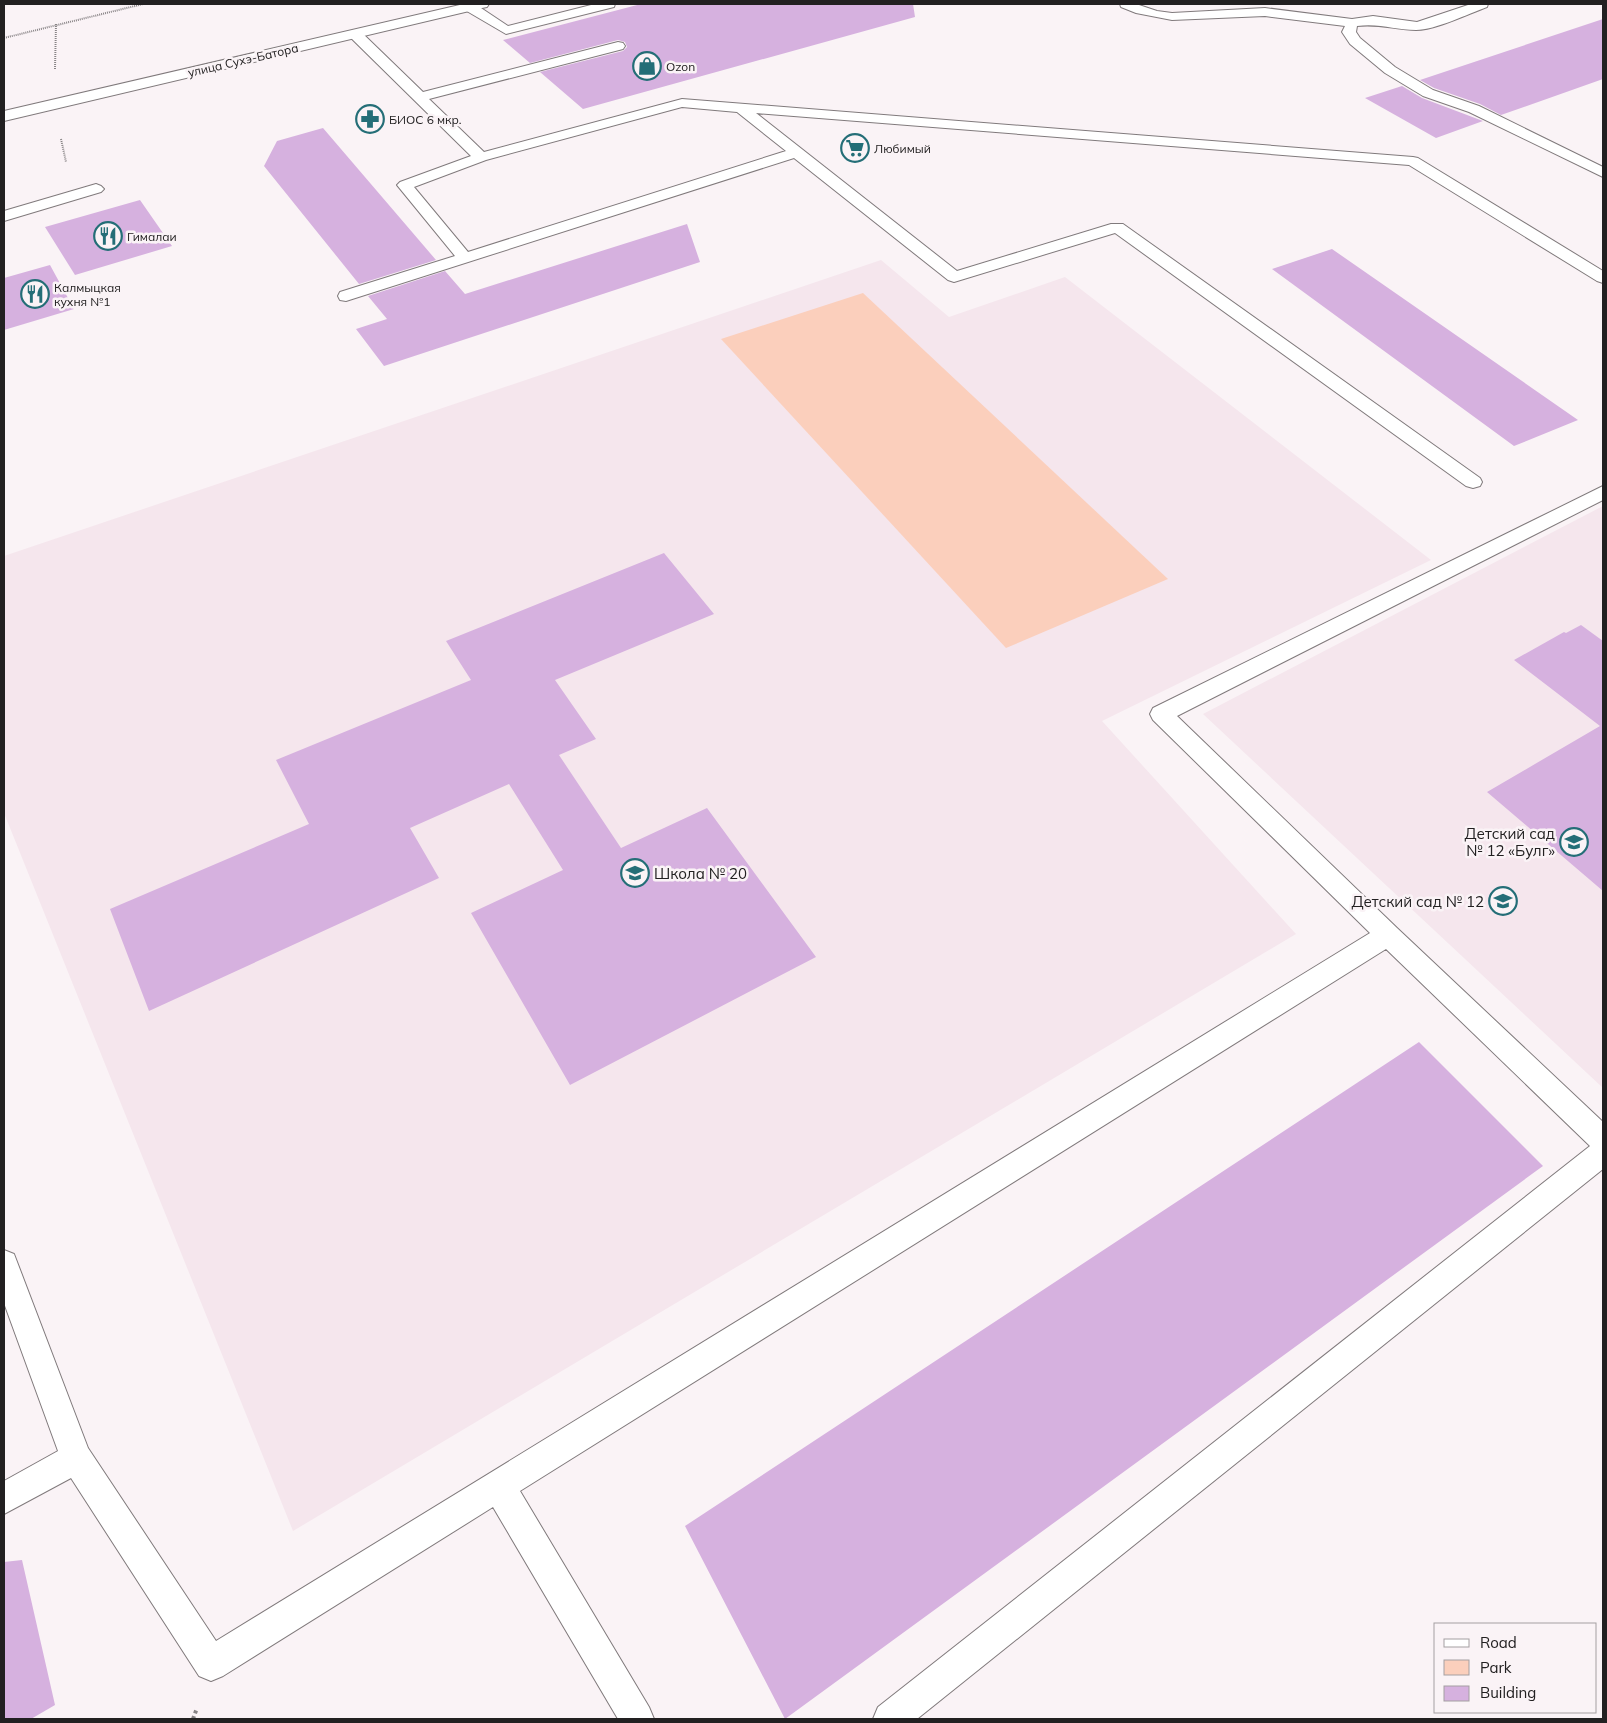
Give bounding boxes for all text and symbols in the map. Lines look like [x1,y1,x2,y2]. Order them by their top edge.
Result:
street label: улица Сухэ-Батора [186,40,300,80]
shop icon: Ozon [632,51,662,81]
place label: Ozon [666,59,695,74]
pharmacy icon: БИОС 6 мкр. [355,104,385,134]
place label: БИОС 6 мкр. [389,112,461,127]
supermarket icon: Любимый [840,133,870,163]
place label: Любимый [874,141,931,156]
restaurant icon: Гималаи [93,221,123,251]
place label: Гималаи [127,229,177,244]
restaurant icon: Калмыцкая кухня №1 [20,279,50,309]
place label: Калмыцкая кухня №1 [54,280,121,309]
place label: Детский сад № 12 «Булг» [1465,824,1555,860]
school or university icon: Детский сад № 12 «Булг» [1559,827,1589,857]
school or university icon: Школа № 20 [620,858,650,888]
place label: Школа № 20 [654,864,747,883]
school or university icon: Детский сад № 12 [1488,886,1518,916]
place label: Детский сад № 12 [1351,892,1484,911]
legend [1434,1623,1597,1713]
text: Road [1480,1633,1517,1652]
text: Park [1480,1658,1512,1677]
text: Building [1480,1683,1536,1702]

